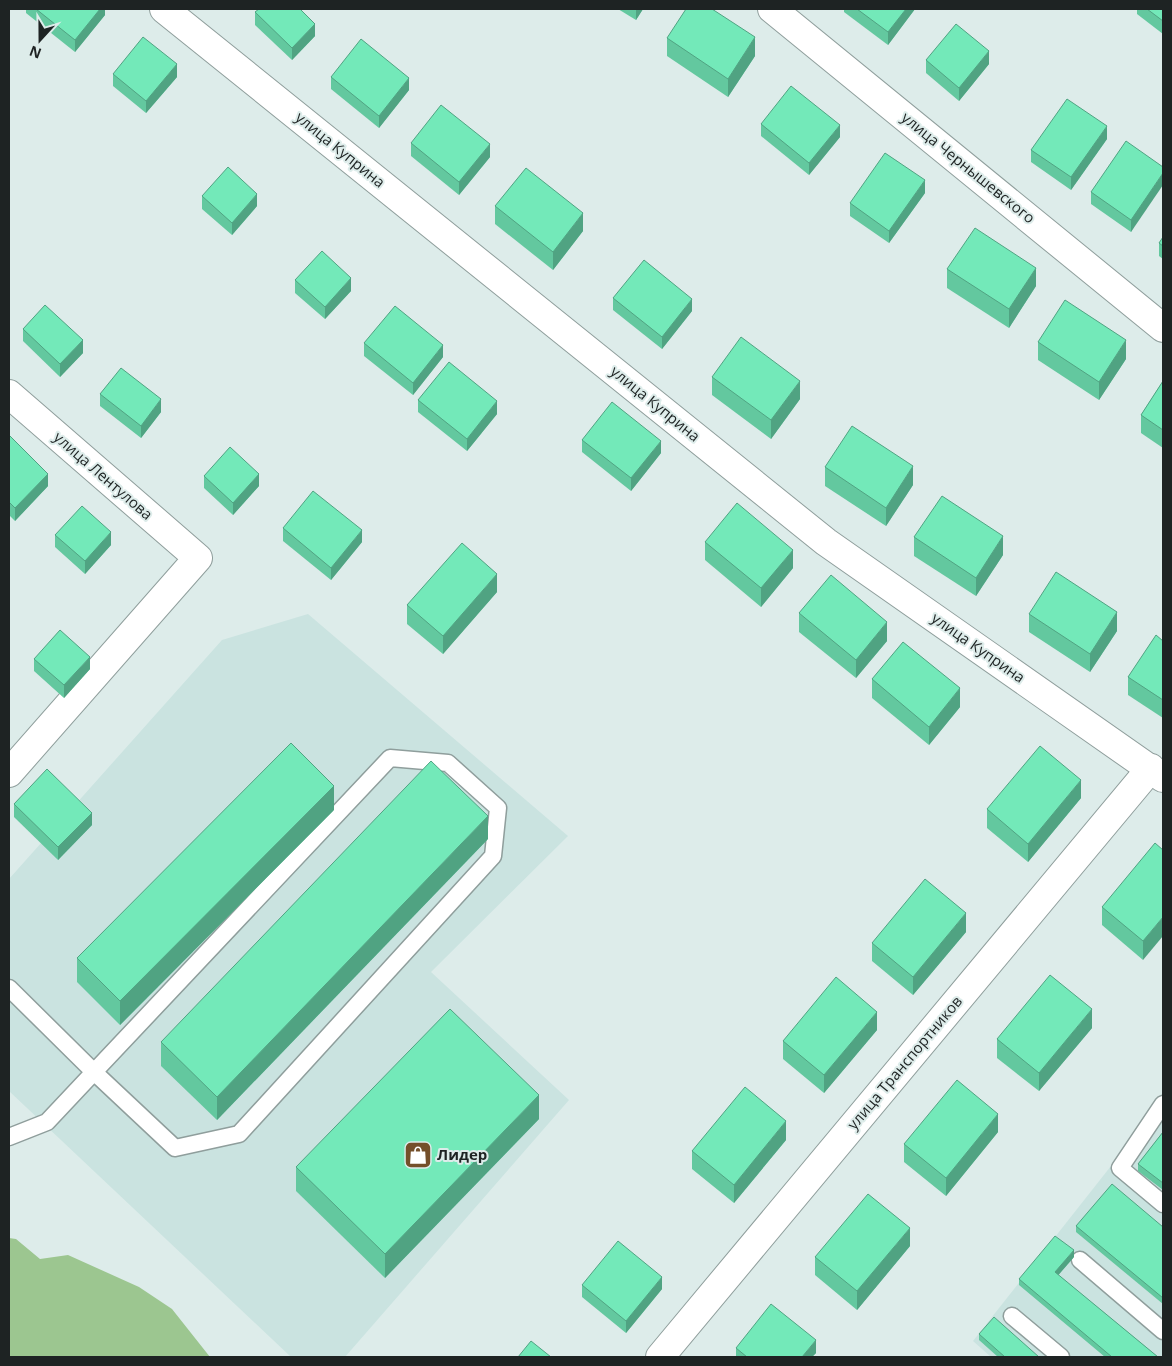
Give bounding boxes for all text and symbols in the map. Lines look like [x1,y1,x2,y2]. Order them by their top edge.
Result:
north arrow [15,15,65,65]
text: N [26,42,44,64]
street label: улица Куприна [292,107,390,192]
street label: улица Чернышевского [898,107,1039,227]
street label: улица Куприна [607,361,705,446]
street label: улица Лентулова [50,427,157,524]
street label: улица Куприна [928,608,1029,687]
street label: улица Транспортников [842,991,966,1133]
shop icon: Лидер [403,1140,433,1170]
place label: Лидер [437,1144,487,1164]

